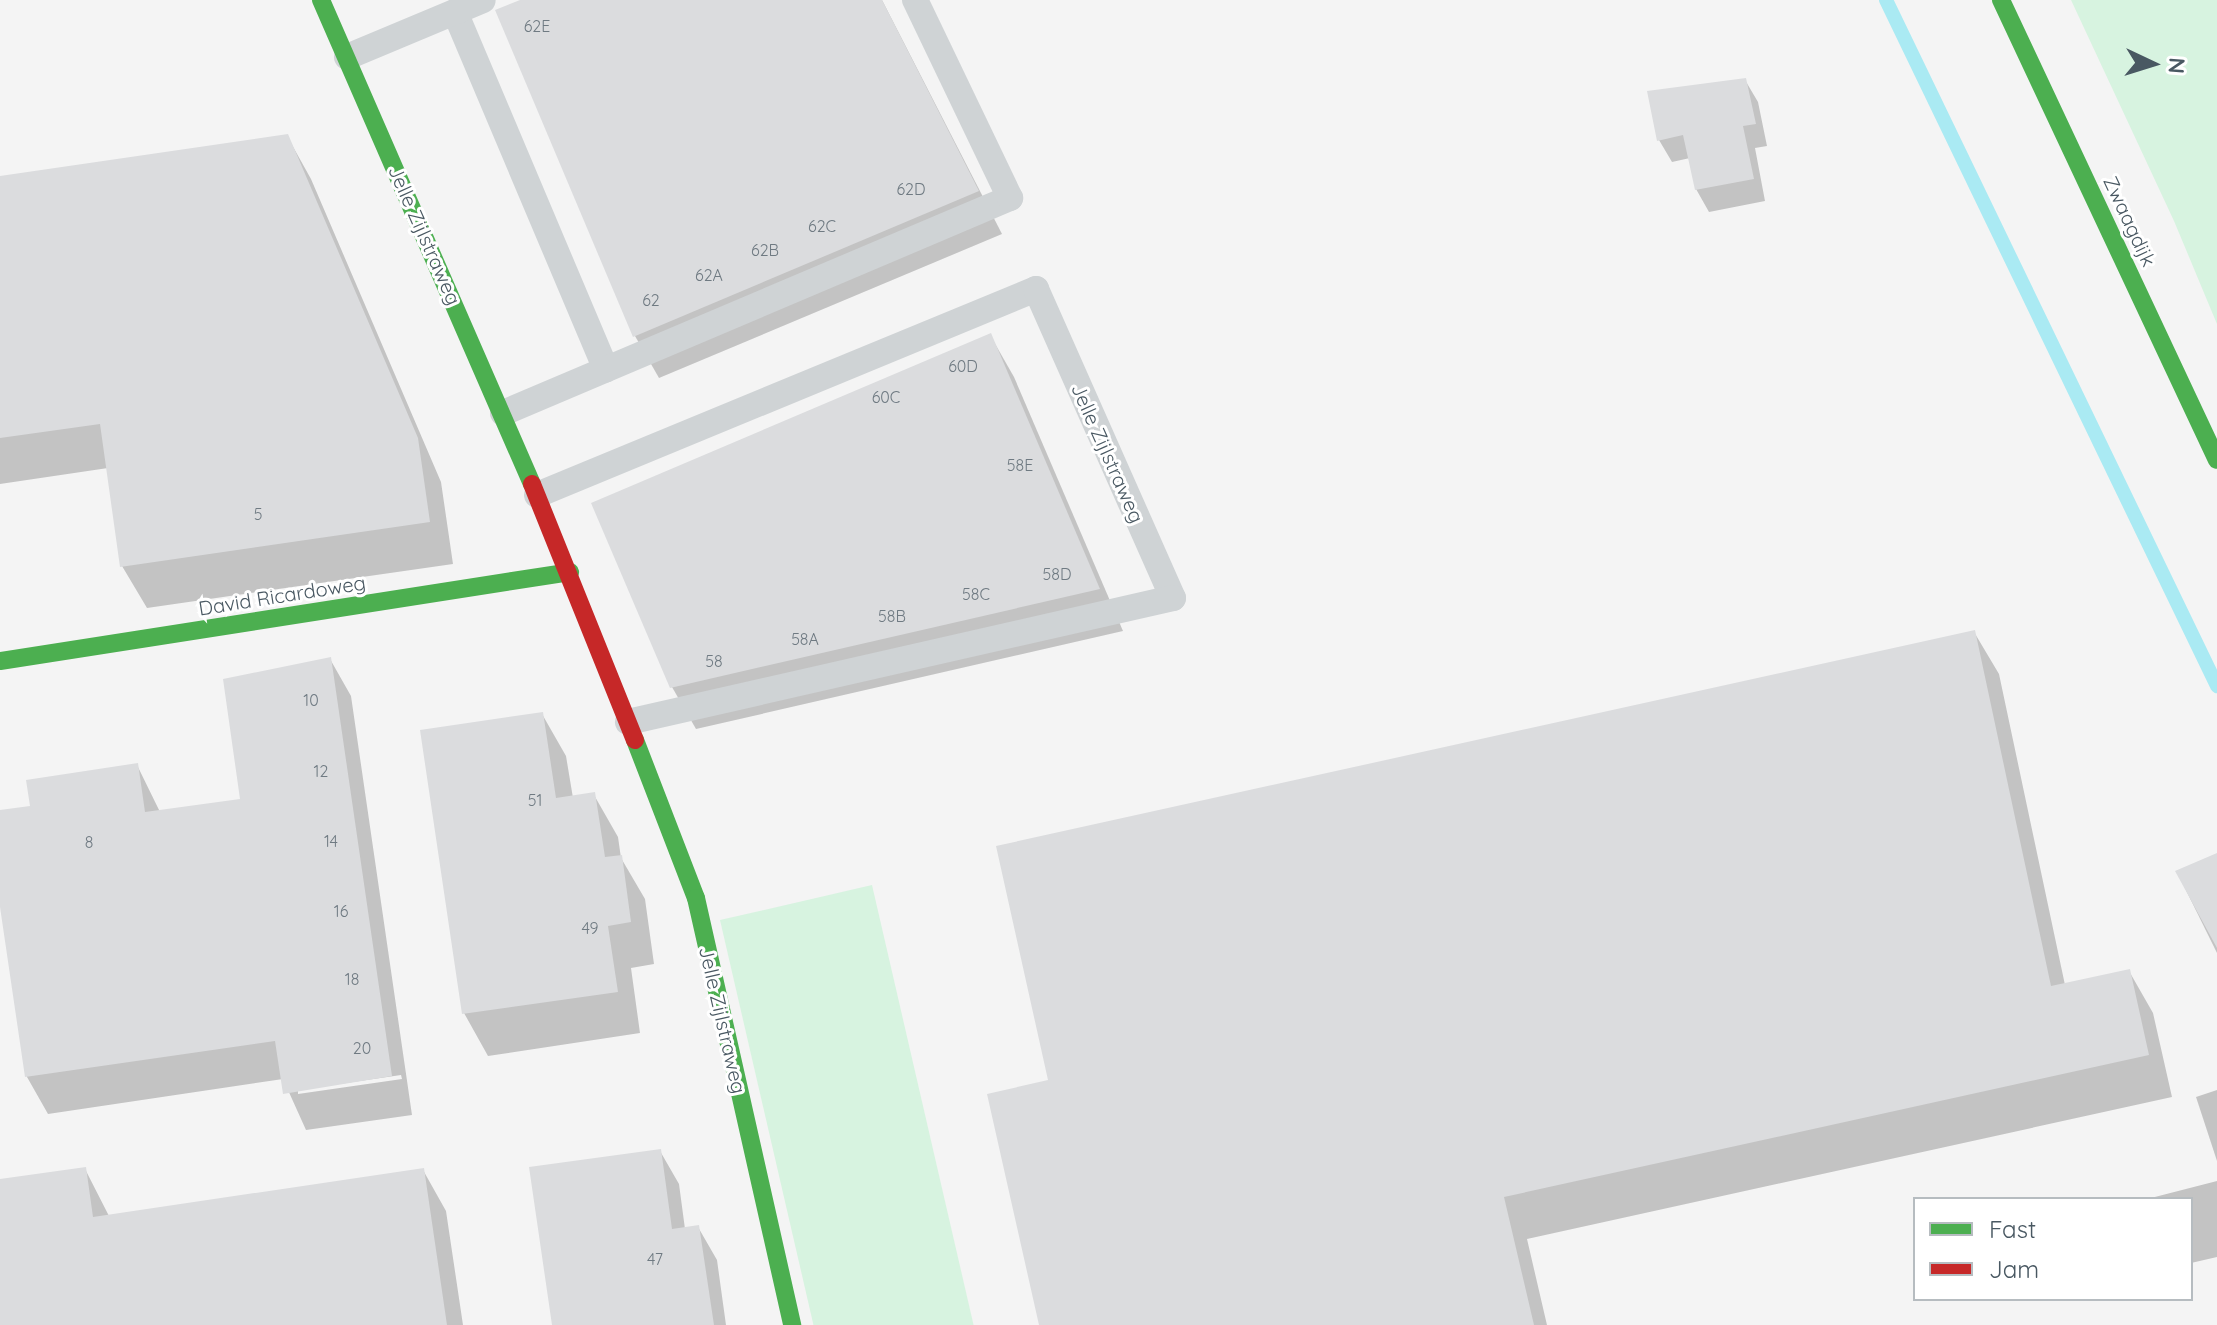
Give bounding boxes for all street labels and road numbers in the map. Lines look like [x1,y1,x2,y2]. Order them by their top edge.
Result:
street label: Jelle Zijlstraweg [384,162,466,308]
street label: Zwaagdijk [2099,172,2161,270]
street label: Jelle Zijlstraweg [1067,380,1149,526]
street label: David Ricardoweg [197,570,367,620]
street label: Jelle Zijlstraweg [694,944,752,1096]

